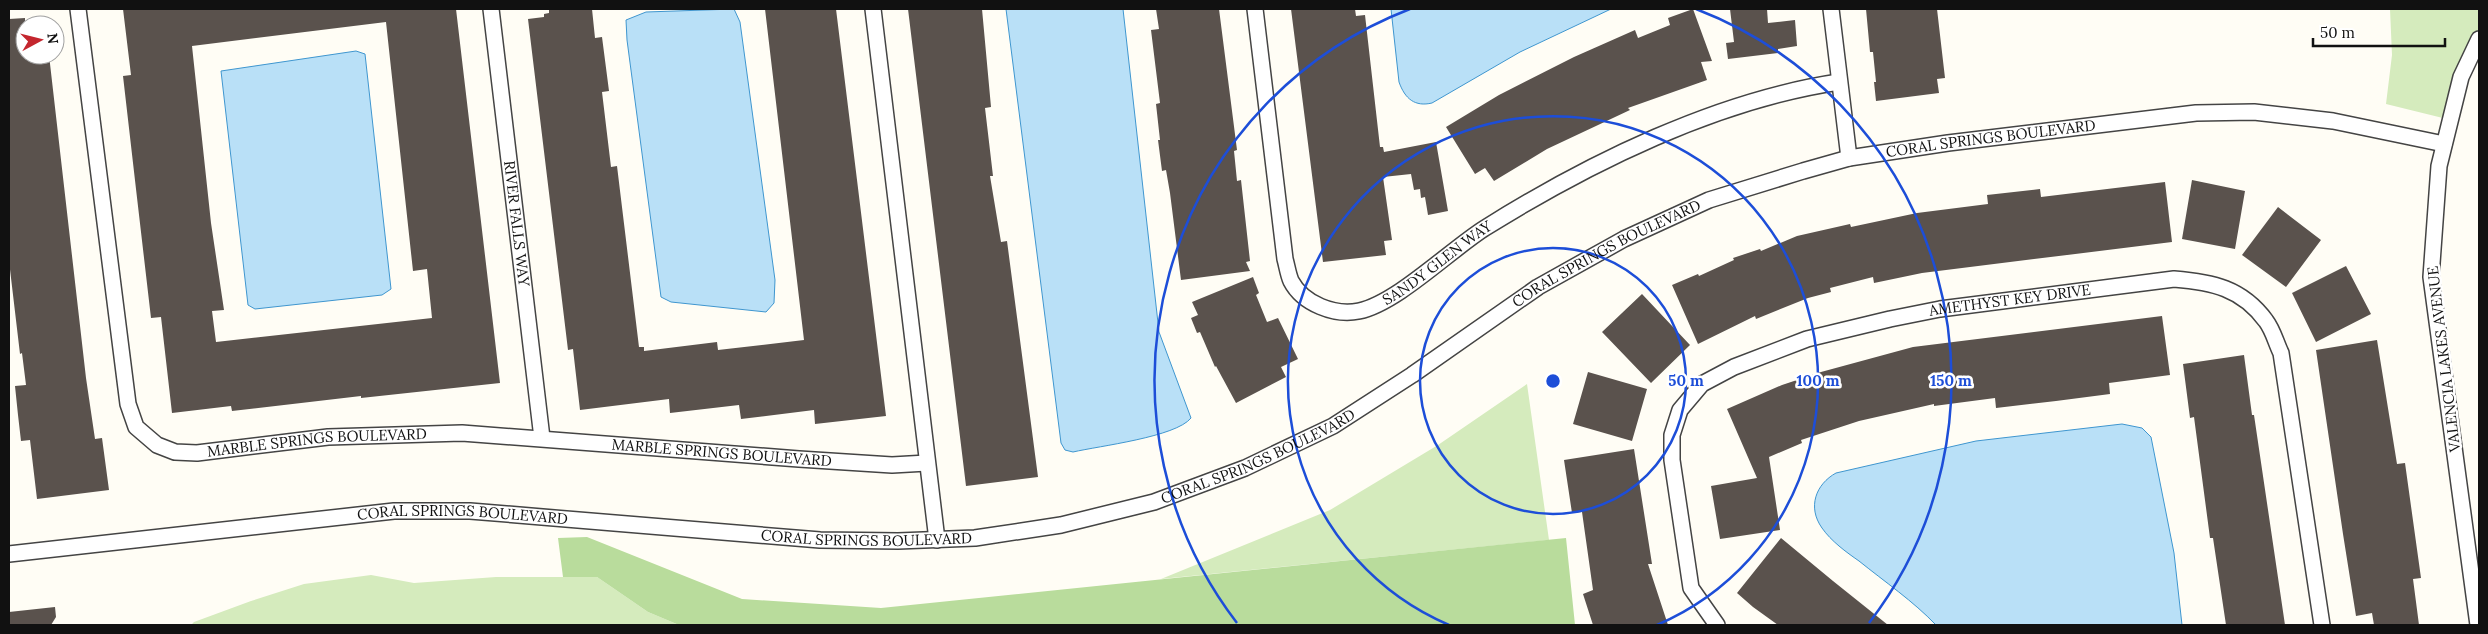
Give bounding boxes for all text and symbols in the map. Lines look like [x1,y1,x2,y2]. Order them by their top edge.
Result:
north arrow [15,15,65,65]
scale bar [2313,15,2446,47]
text: 50 m [2320,23,2355,42]
text: N [43,32,63,45]
street label: CORAL SPRINGS BOULEVARD [1884,115,2097,161]
street label: RIVER FALLS WAY [500,160,534,288]
street label: CORAL SPRINGS BOULEVARD [1508,195,1704,311]
street label: SANDY GLEN WAY [1379,216,1495,309]
street label: VALENCIA LAKES AVENUE [2423,265,2464,454]
street label: AMETHYST KEY DRIVE [1926,280,2092,320]
text: 50 m [1668,371,1704,390]
text: 100 m [1797,371,1840,390]
text: 150 m [1930,371,1972,390]
centre of rings [1544,372,1562,390]
street label: CORAL SPRINGS BOULEVARD [1158,404,1359,508]
street label: MARBLE SPRINGS BOULEVARD [206,424,427,461]
street label: MARBLE SPRINGS BOULEVARD [611,435,832,470]
street label: CORAL SPRINGS BOULEVARD [356,501,569,528]
street label: CORAL SPRINGS BOULEVARD [760,525,972,550]

